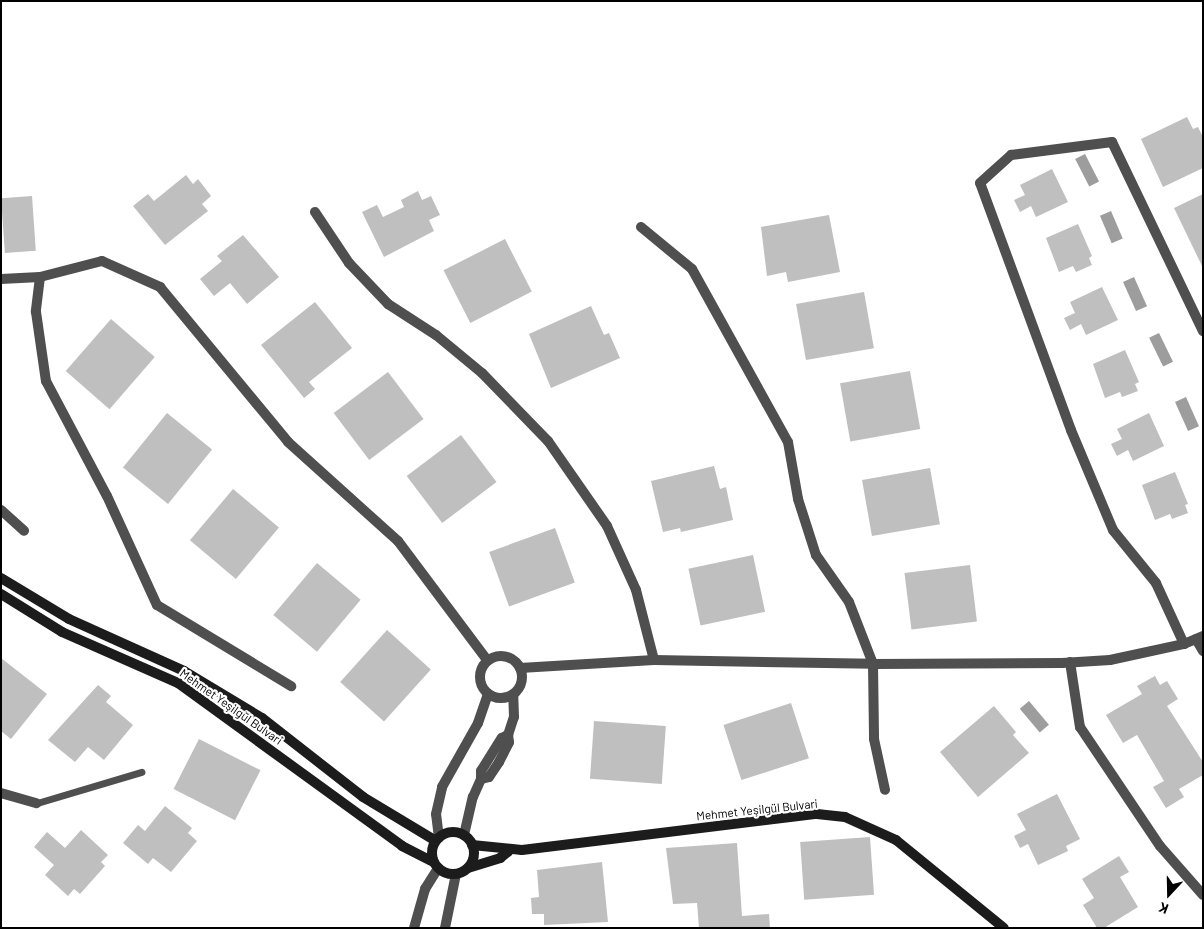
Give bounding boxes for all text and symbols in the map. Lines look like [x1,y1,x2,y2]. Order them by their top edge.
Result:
street label: Mehmet Yeşilgül Bulvari [177,666,285,748]
street label: Mehmet Yeşilgül Bulvari [696,796,818,824]
north arrow [1144,869,1194,919]
text: K [1156,899,1171,918]

